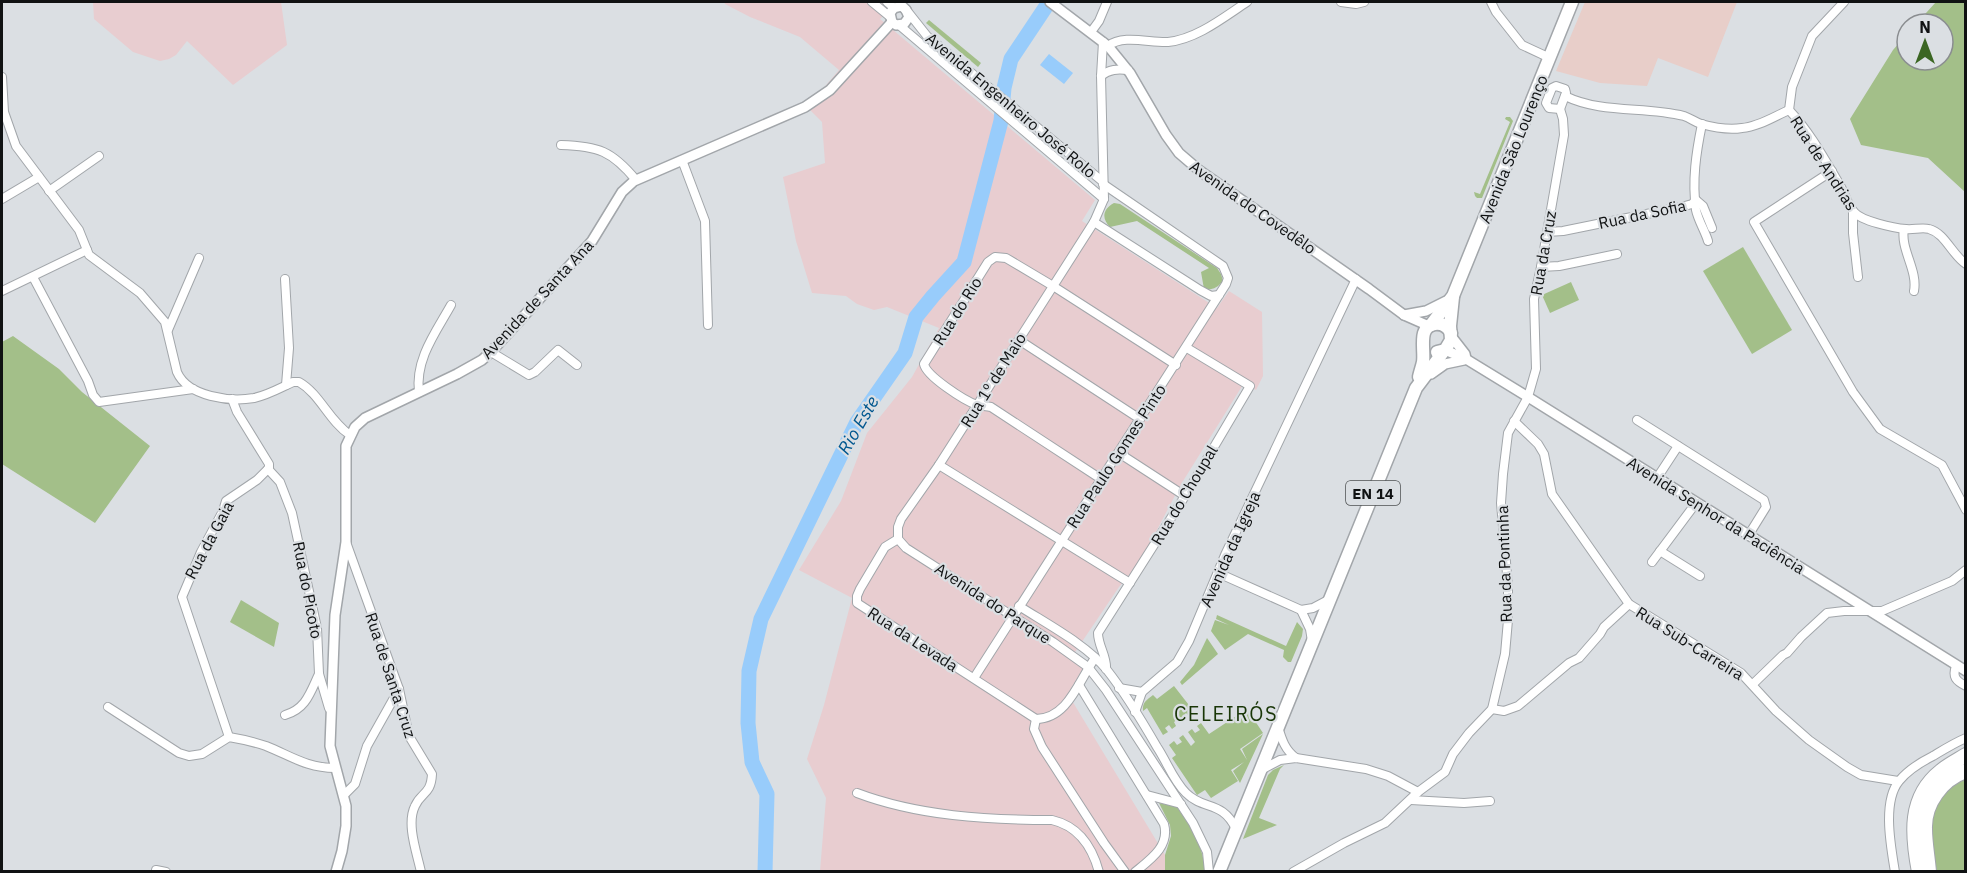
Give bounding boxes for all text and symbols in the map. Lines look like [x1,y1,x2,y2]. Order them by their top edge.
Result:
north arrow [1895,12,1955,72]
text: N [1919,17,1931,37]
street label: Avenida Engenheiro José Rolo [922,28,1100,182]
street label: Avenida São Lourenço [1474,72,1552,226]
street label: Rua de Andrias [1786,112,1862,214]
street label: Avenida do Covedêlo [1186,156,1320,258]
street label: Rua da Sofia [1596,195,1688,233]
street label: Rua da Cruz [1526,209,1560,297]
street label: Avenida de Santa Ana [477,235,598,363]
street label: Rua do Rio [928,273,986,349]
street label: Rua 1º de Maio [956,329,1030,431]
street label: Rua Paulo Gomes Pinto [1062,380,1170,532]
water label: Rio Este [832,392,884,458]
street label: Rua do Choupal [1146,441,1222,549]
street label: Avenida Senhor da Paciência [1623,452,1809,578]
road number: EN 14 [1346,481,1400,505]
street label: Avenida da Igreja [1195,488,1265,610]
street label: Rua da Gaia [180,497,238,582]
street label: Rua da Pontinha [1492,505,1516,623]
street label: Rua do Picoto [289,540,327,640]
street label: Avenida do Parque [931,558,1055,648]
street label: Rua da Levada [864,602,962,676]
street label: Rua Sub-Carreira [1632,602,1748,684]
street label: Rua de Santa Cruz [361,610,421,740]
district label: CELEIRÓS [1174,700,1278,727]

